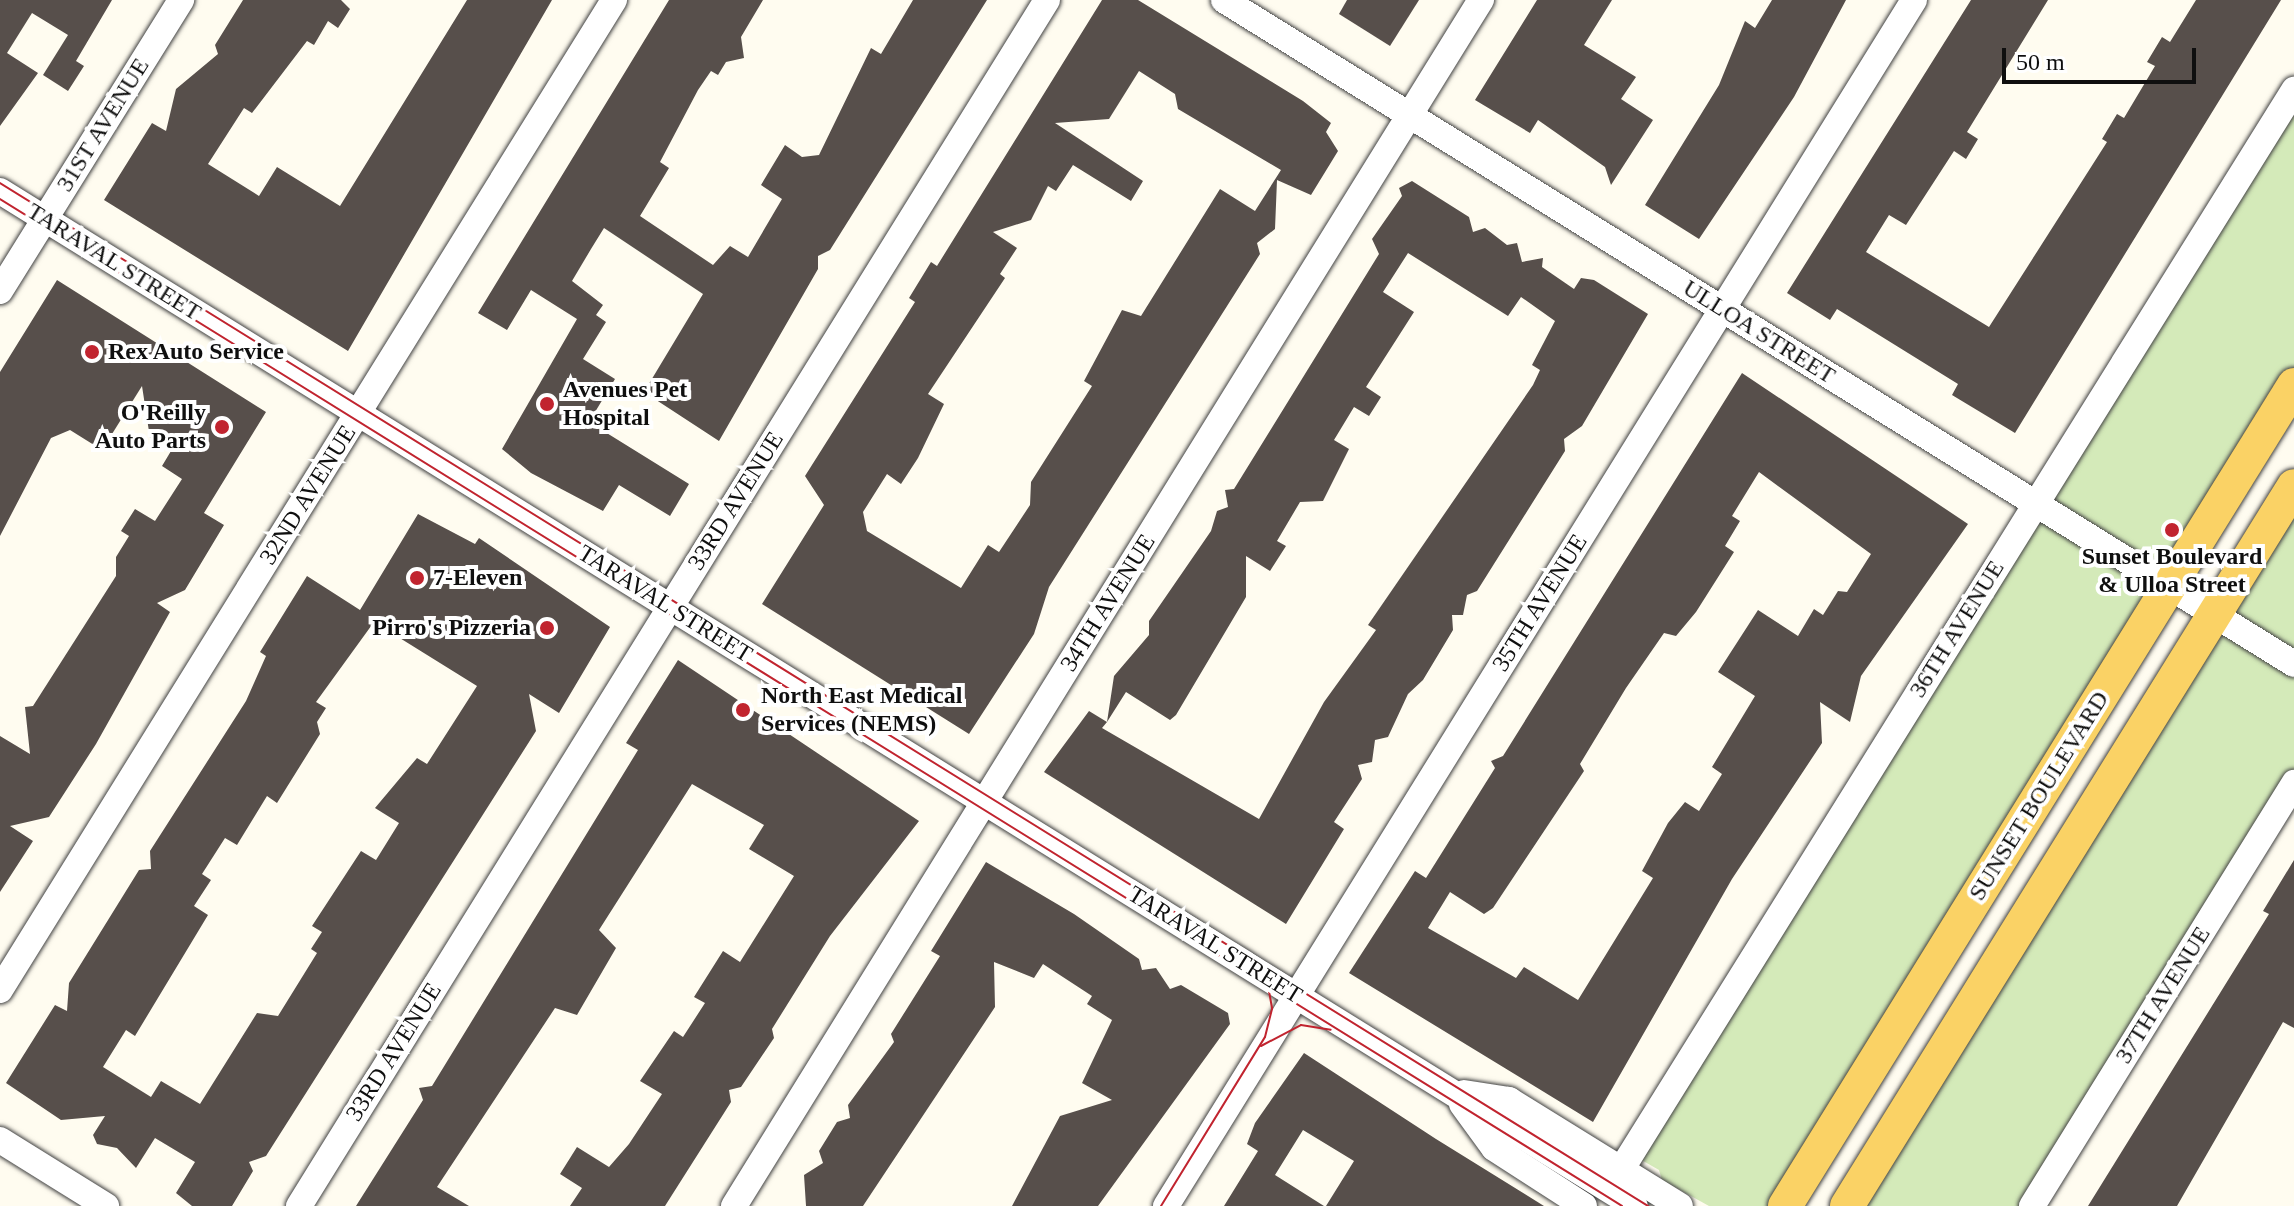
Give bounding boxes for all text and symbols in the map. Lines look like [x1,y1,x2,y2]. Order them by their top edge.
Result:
scale bar [2006,32,2200,82]
text: 50 m [2016,49,2065,75]
street label: 31ST AVENUE [50,52,156,198]
street label: TARAVAL STREET [21,197,207,327]
street label: ULLOA STREET [1677,273,1841,391]
place label: Rex Auto Service [108,338,285,366]
marker: Rex Auto Service [83,343,101,361]
place label: Avenues Pet Hospital [563,376,687,432]
marker: Avenues Pet Hospital [538,395,556,413]
place label: O'Reilly Auto Parts [95,399,206,455]
marker: O'Reilly Auto Parts [213,418,231,436]
street label: 32ND AVENUE [253,419,363,571]
street label: 33RD AVENUE [682,426,790,576]
marker: Sunset Boulevard & Ulloa Street [2163,521,2181,539]
street label: 34TH AVENUE [1054,529,1162,677]
street label: 35TH AVENUE [1486,529,1594,677]
street label: TARAVAL STREET [572,539,758,669]
place label: Sunset Boulevard & Ulloa Street [2082,543,2262,599]
street label: 36TH AVENUE [1903,555,2011,703]
place label: 7-Eleven [433,564,522,592]
marker: 7-Eleven [408,569,426,587]
place label: Pirro's Pizzeria [372,614,531,642]
marker: Pirro's Pizzeria [538,619,556,637]
place label: North East Medical Services (NEMS) [761,682,962,738]
street label: SUNSET BOULEVARD [1963,686,2115,906]
marker: North East Medical Services (NEMS) [732,699,754,721]
street label: TARAVAL STREET [1122,880,1308,1010]
street label: 37TH AVENUE [2109,921,2217,1069]
street label: 33RD AVENUE [340,977,448,1127]

